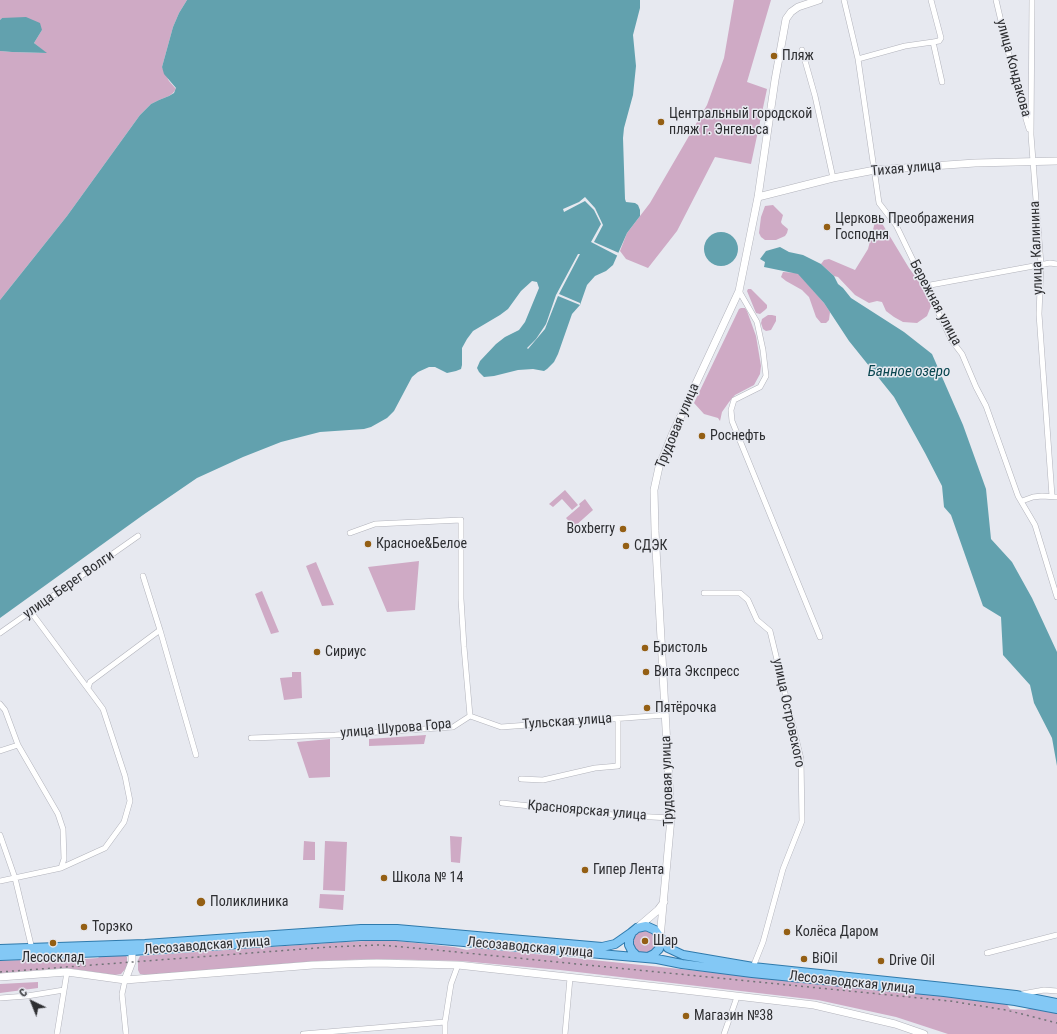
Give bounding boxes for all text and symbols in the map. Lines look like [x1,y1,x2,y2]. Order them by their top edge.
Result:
street label: улица Кондакова [992,17,1034,119]
place label: Пляж [782,48,814,64]
marker: Пляж [769,51,779,61]
place label: Центральный городской пляж г. Энгельса [669,106,812,138]
marker: Центральный городской пляж г. Энгельса [656,117,666,127]
street label: Тихая улица [870,158,942,180]
street label: улица Калинина [1027,201,1047,295]
place label: Церковь Преображения Господня [835,211,974,244]
marker: Церковь Преображения Господня [822,222,832,232]
street label: Бережная улица [905,257,965,349]
water label: Банное озеро [868,363,950,381]
street label: Трудовая улица [653,381,703,471]
place label: Роснефть [710,428,766,444]
marker: Роснефть [697,431,707,441]
place label: Boxberry [566,521,615,537]
marker: Boxberry [618,524,628,534]
place label: Красное&Белое [376,536,467,552]
place label: СДЭК [634,538,667,554]
marker: Красное&Белое [363,539,373,549]
marker: СДЭК [621,541,631,551]
street label: улица Берег Волги [20,547,118,623]
place label: Бристоль [653,640,708,656]
marker: Бристоль [640,643,650,653]
place label: Сириус [325,644,366,660]
marker: Сириус [312,647,322,657]
street label: улица Островского [768,657,808,769]
place label: Вита Экспресс [654,664,739,680]
marker: Вита Экспресс [641,667,651,677]
place label: Пятёрочка [655,700,716,716]
marker: Пятёрочка [642,703,652,713]
street label: Тульская улица [522,710,612,734]
street label: улица Шурова Гора [340,716,452,742]
street label: Трудовая улица [658,735,678,827]
street label: Красноярская улица [527,797,647,825]
place label: Гипер Лента [593,862,664,878]
marker: Гипер Лента [580,865,590,875]
place label: Школа № 14 [392,870,463,886]
marker: Школа № 14 [379,873,389,883]
place label: Поликлиника [210,894,289,910]
marker: Поликлиника [195,896,207,908]
place label: Торэко [92,919,133,935]
marker: Торэко [79,922,89,932]
place label: Колёса Даром [795,924,879,940]
marker: Колёса Даром [782,927,792,937]
street label: Лесозаводская улица [143,933,271,959]
place label: Шар [653,933,678,949]
street label: Лесозаводская улица [466,934,594,962]
marker: Шар [640,936,650,946]
marker: Лесосклад [48,938,58,948]
place label: Лесосклад [21,950,85,966]
place label: BiOil [812,951,838,967]
place label: Drive Oil [889,953,935,969]
marker: BiOil [799,954,809,964]
marker: Drive Oil [876,956,886,966]
street label: Лесозаводская улица [788,968,916,998]
north arrow [12,982,52,1022]
text: С [17,986,30,1000]
place label: Магазин №38 [694,1008,773,1024]
marker: Магазин №38 [681,1011,691,1021]

